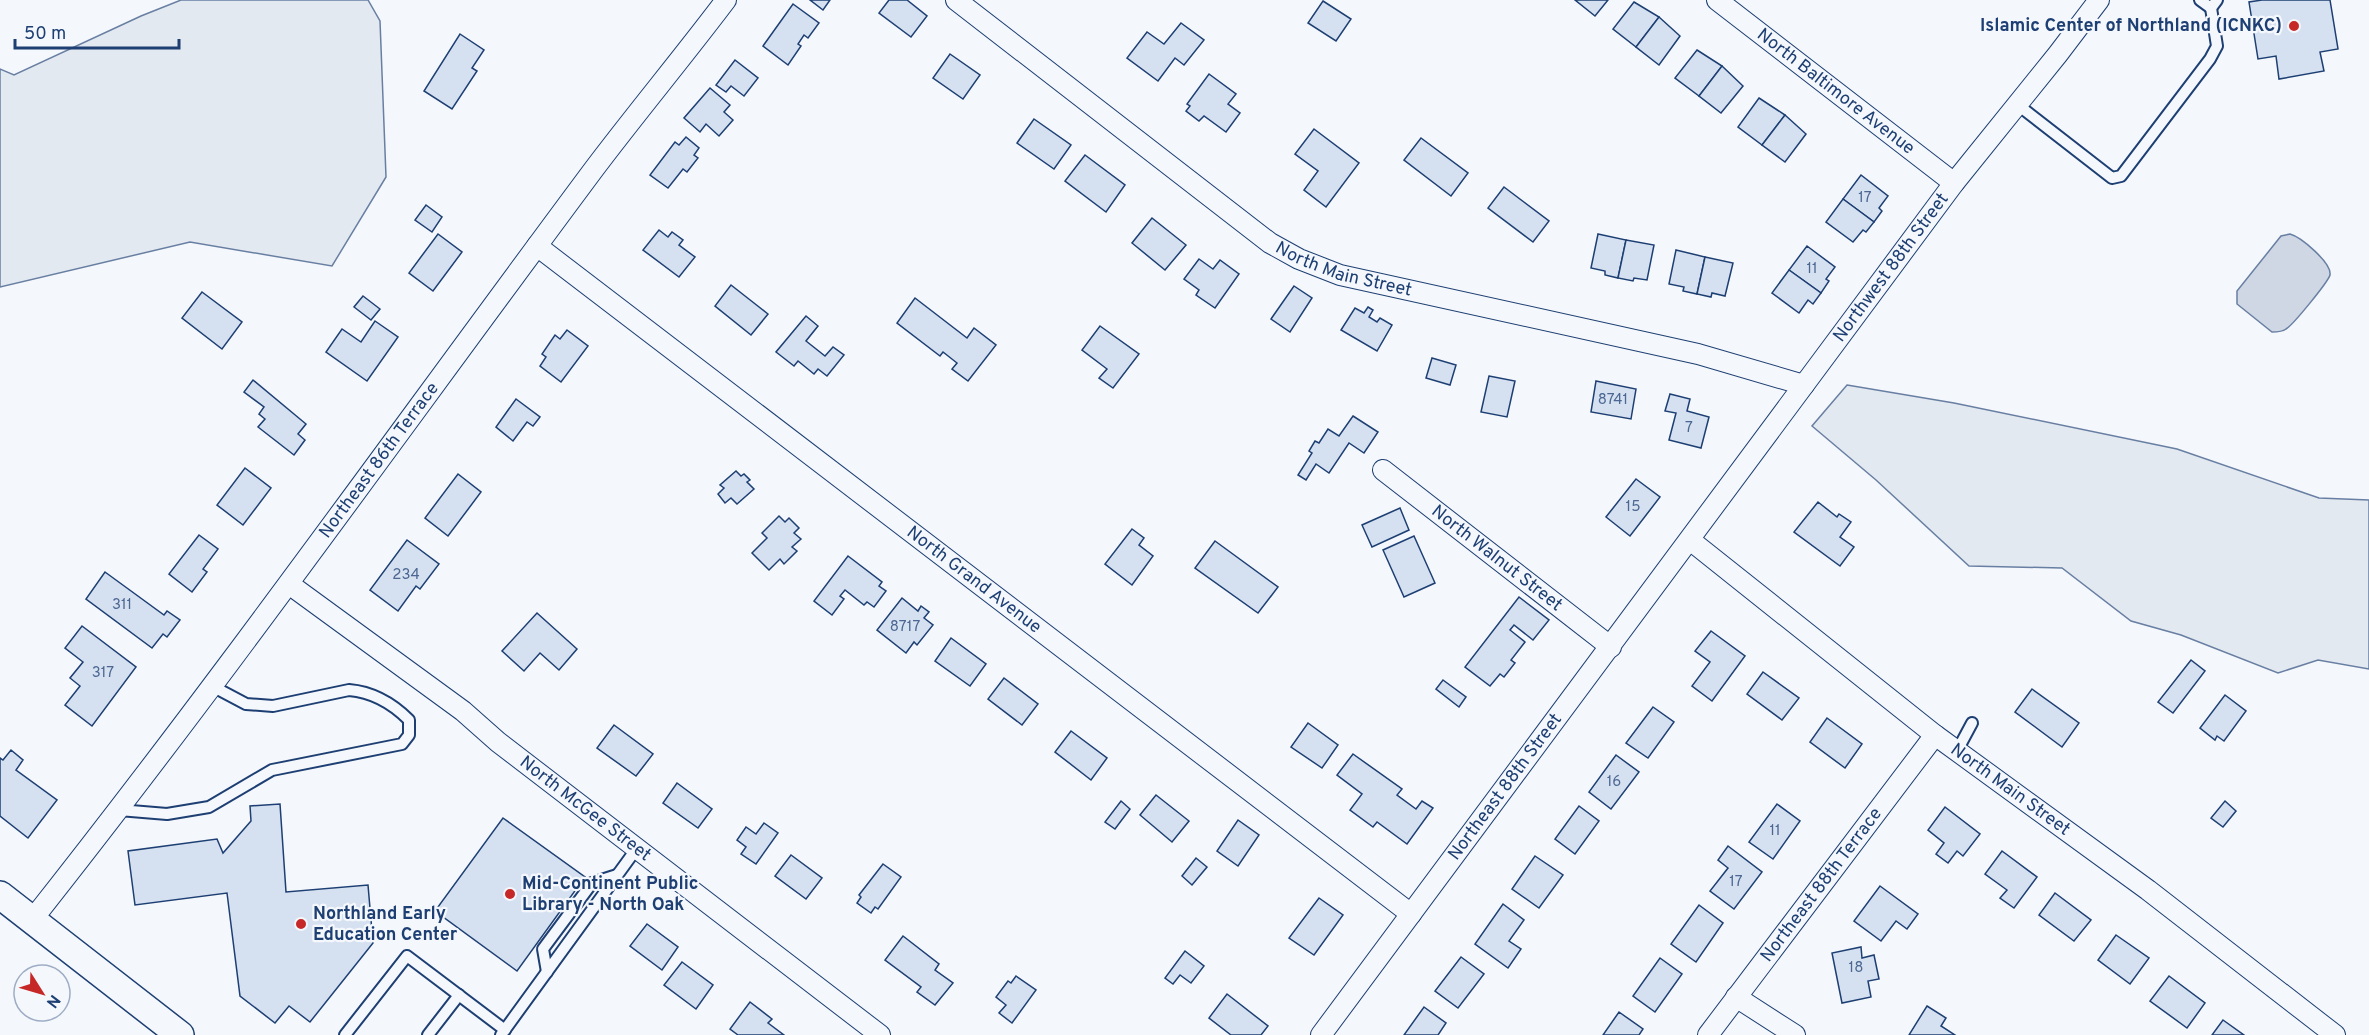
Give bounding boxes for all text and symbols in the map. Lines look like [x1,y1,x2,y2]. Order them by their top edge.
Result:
scale bar [15,12,178,50]
place label: Islamic Center of Northland (ICNKC) [1980,15,2282,38]
marker: Islamic Center of Northland (ICNKC) [2287,19,2301,33]
text: 50 m [24,23,66,46]
street label: North Baltimore Avenue [1752,23,1919,160]
street label: Northwest 88th Street [1828,188,1954,347]
house number: 17 [1858,189,1872,208]
street label: North Main Street [1271,237,1414,302]
house number: 11 [1806,260,1818,279]
street label: Northeast 86th Terrace [314,378,444,543]
house number: 8741 [1598,391,1628,410]
house number: 7 [1685,419,1693,438]
house number: 15 [1626,498,1640,517]
street label: North Walnut Street [1426,500,1567,617]
street label: North Grand Avenue [902,521,1046,639]
house number: 234 [392,566,420,585]
house number: 311 [112,596,132,615]
house number: 8717 [890,618,920,637]
house number: 317 [92,664,114,683]
street label: Northeast 88th Street [1443,709,1567,865]
street label: North Main Street [1946,738,2075,841]
street label: North McGee Street [515,751,656,867]
house number: 16 [1607,773,1621,792]
street label: Northeast 88th Terrace [1756,803,1887,967]
house number: 11 [1769,822,1781,841]
place label: Mid-Continent Public Library - North Oak [522,873,699,917]
house number: 17 [1729,873,1743,892]
marker: Mid-Continent Public Library - North Oak [503,887,517,901]
place label: Northland Early Education Center [313,903,458,947]
marker: Northland Early Education Center [294,917,308,931]
house number: 18 [1849,959,1863,978]
north arrow [12,963,72,1023]
text: N [41,990,64,1011]

